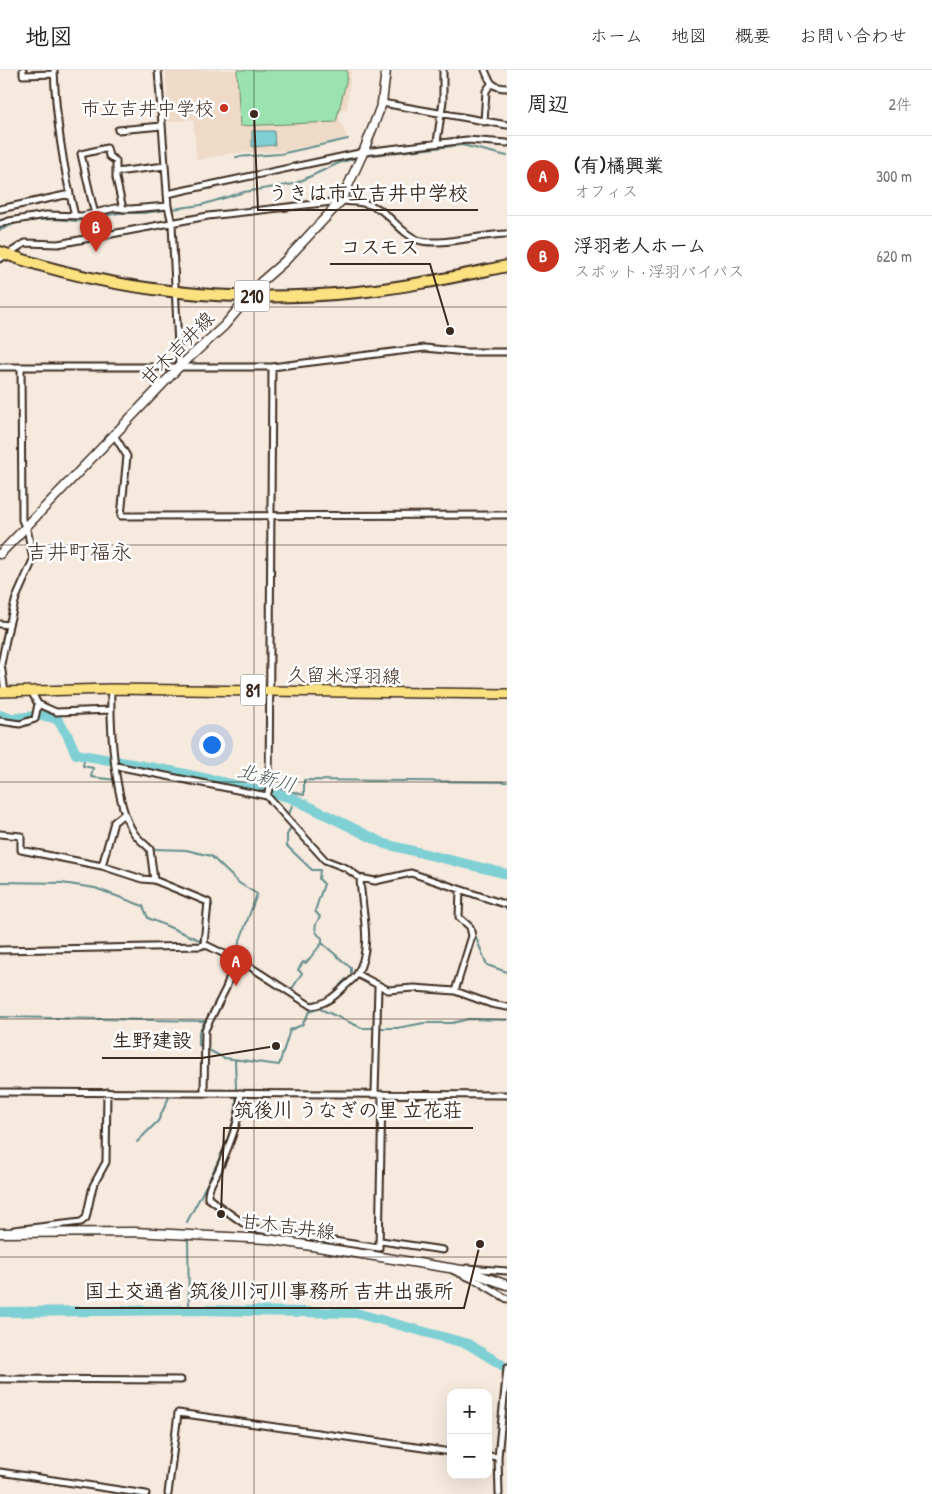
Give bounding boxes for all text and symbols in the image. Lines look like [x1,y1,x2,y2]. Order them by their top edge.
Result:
text: 地図 [25,20,73,52]
text: ホーム [590,23,643,48]
text: 地図 [671,23,707,48]
text: 概要 [735,23,771,48]
text: お問い合わせ [799,23,907,48]
text: 周辺 [527,89,569,118]
text: 2件 [889,93,912,115]
place label: 市立吉井中学校 [81,95,214,121]
marker: 市立吉井中学校 [218,102,230,114]
text: (有)橘興業 [574,152,663,178]
text: A [539,165,547,187]
text: 300 m [876,165,912,187]
callout: うきは市立吉井中学校 [258,175,478,210]
text: うきは市立吉井中学校 [268,179,468,206]
text: オフィス [574,180,638,202]
pin: B [80,211,112,252]
callout: コスモス [330,229,430,264]
text: 浮羽老人ホーム [574,232,706,258]
text: コスモス [340,233,420,260]
text: B [539,245,547,267]
text: 620 m [876,245,912,267]
text: スポット · 浮羽バイパス [574,260,744,282]
road number: 210 [234,280,270,312]
street label: 甘木吉井線 [134,305,220,391]
district label: 吉井町福永 [27,537,132,566]
street label: 久留米浮羽線 [287,661,401,689]
road number: 81 [240,674,266,706]
your location [199,732,225,758]
water label: 北新川 [234,756,300,798]
pin: A [220,945,252,986]
callout: 生野建設 [102,1023,202,1058]
text: 生野建設 [112,1026,192,1053]
callout: 筑後川 うなぎの里 立花荘 [224,1093,473,1128]
text: 筑後川 うなぎの里 立花荘 [233,1096,463,1123]
street label: 甘木吉井線 [239,1207,337,1245]
callout: 国土交通省 筑後川河川事務所 吉井出張所 [75,1273,464,1308]
text: 国土交通省 筑後川河川事務所 吉井出張所 [84,1277,454,1304]
map controls [447,1389,492,1479]
button: + [447,1389,492,1434]
button: − [447,1434,492,1479]

